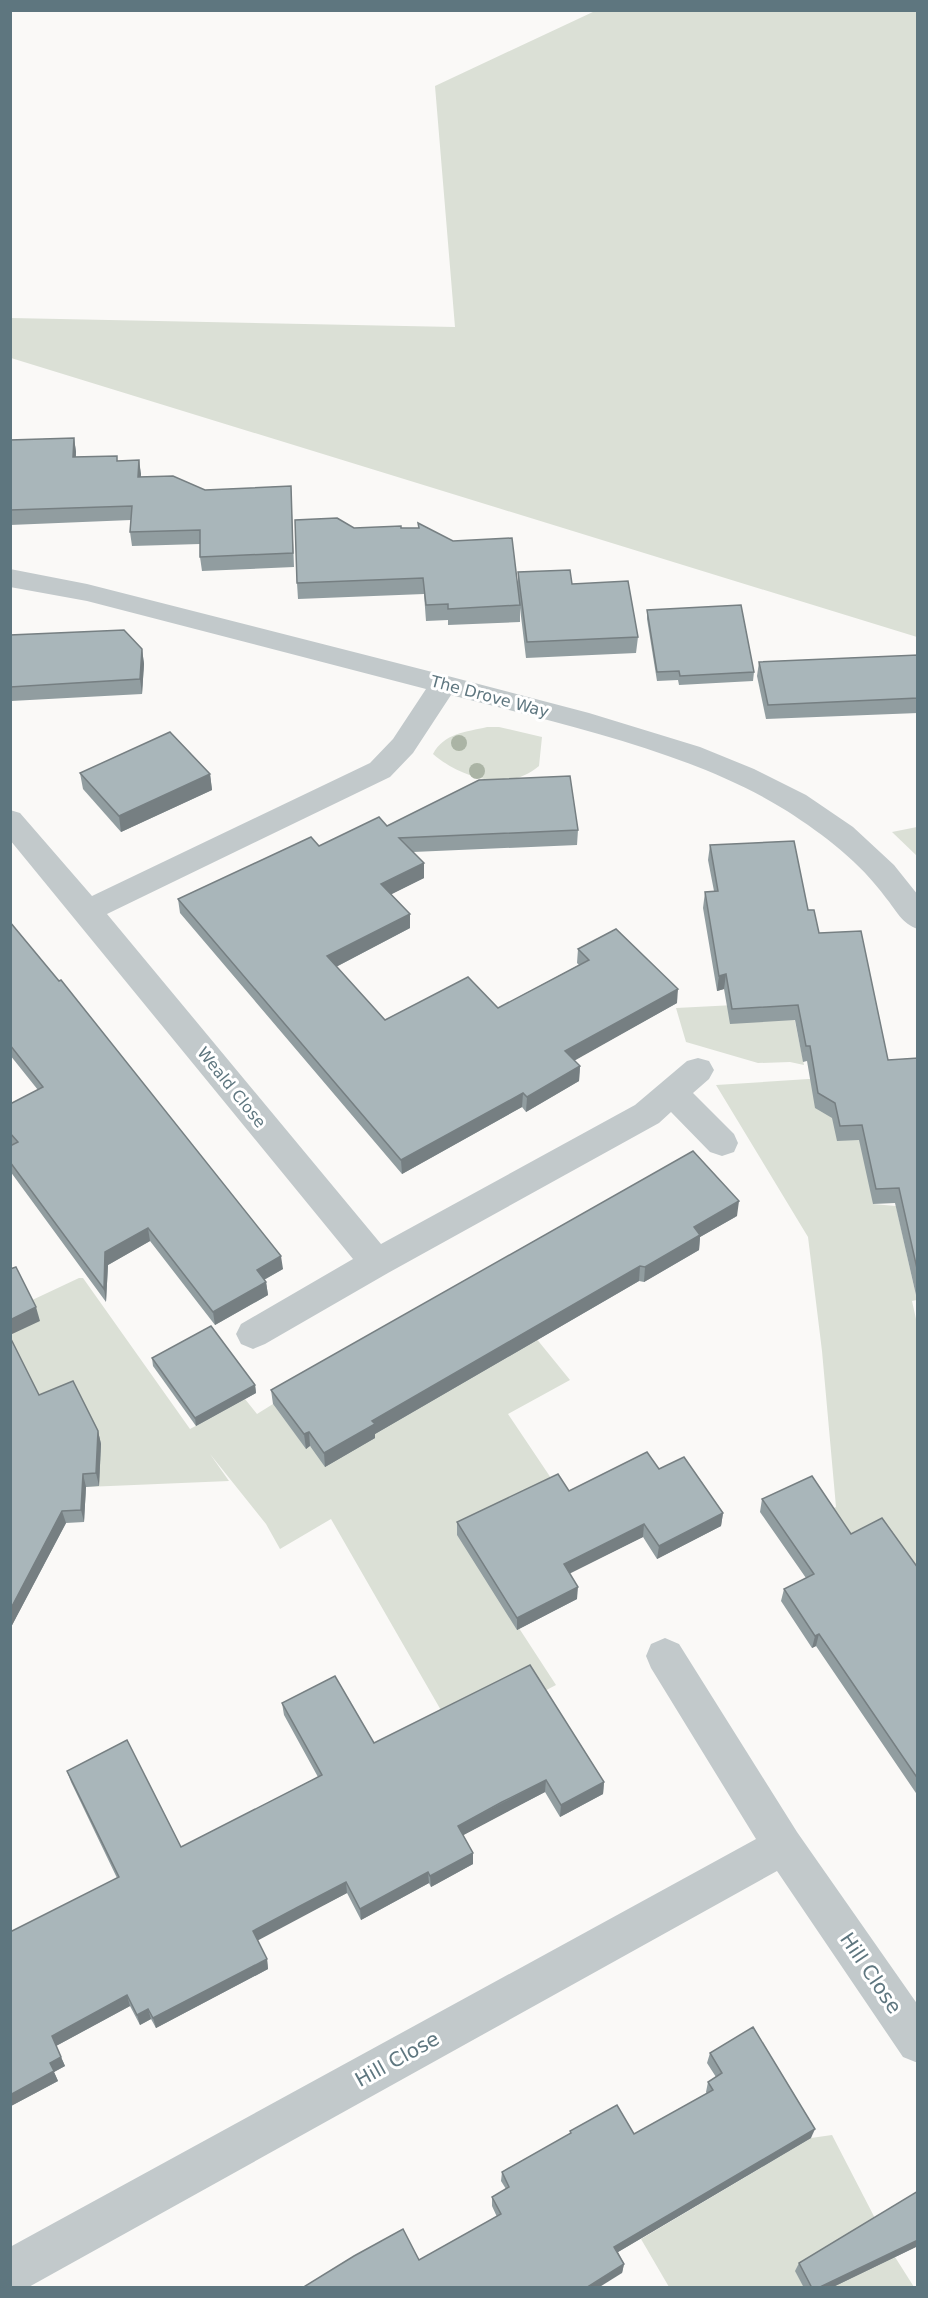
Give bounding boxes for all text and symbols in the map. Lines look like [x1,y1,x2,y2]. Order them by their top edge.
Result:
street label: The Drove Way [428,671,551,721]
street label: Weald Close [193,1043,270,1131]
street label: Hill Close [835,1928,907,2018]
street label: Hill Close [351,2026,443,2092]

